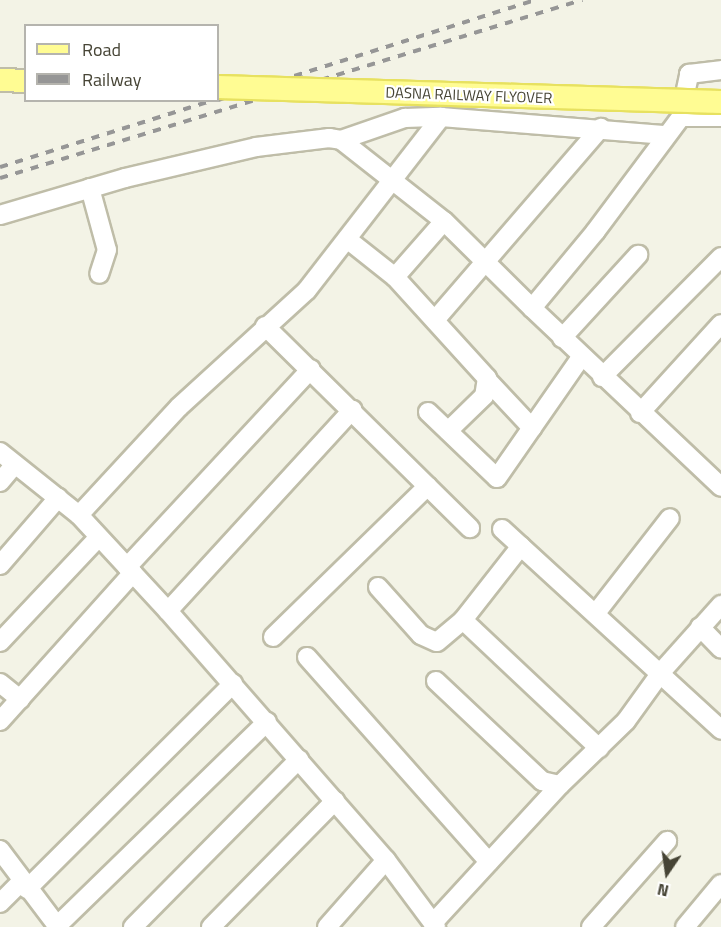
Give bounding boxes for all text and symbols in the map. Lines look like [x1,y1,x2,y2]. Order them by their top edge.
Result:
legend [24,24,219,102]
text: Road [82,36,121,63]
text: Railway [82,66,141,93]
street label: DASNA RAILWAY FLYOVER [385,83,553,107]
north arrow [637,843,697,903]
text: N [655,878,671,903]

